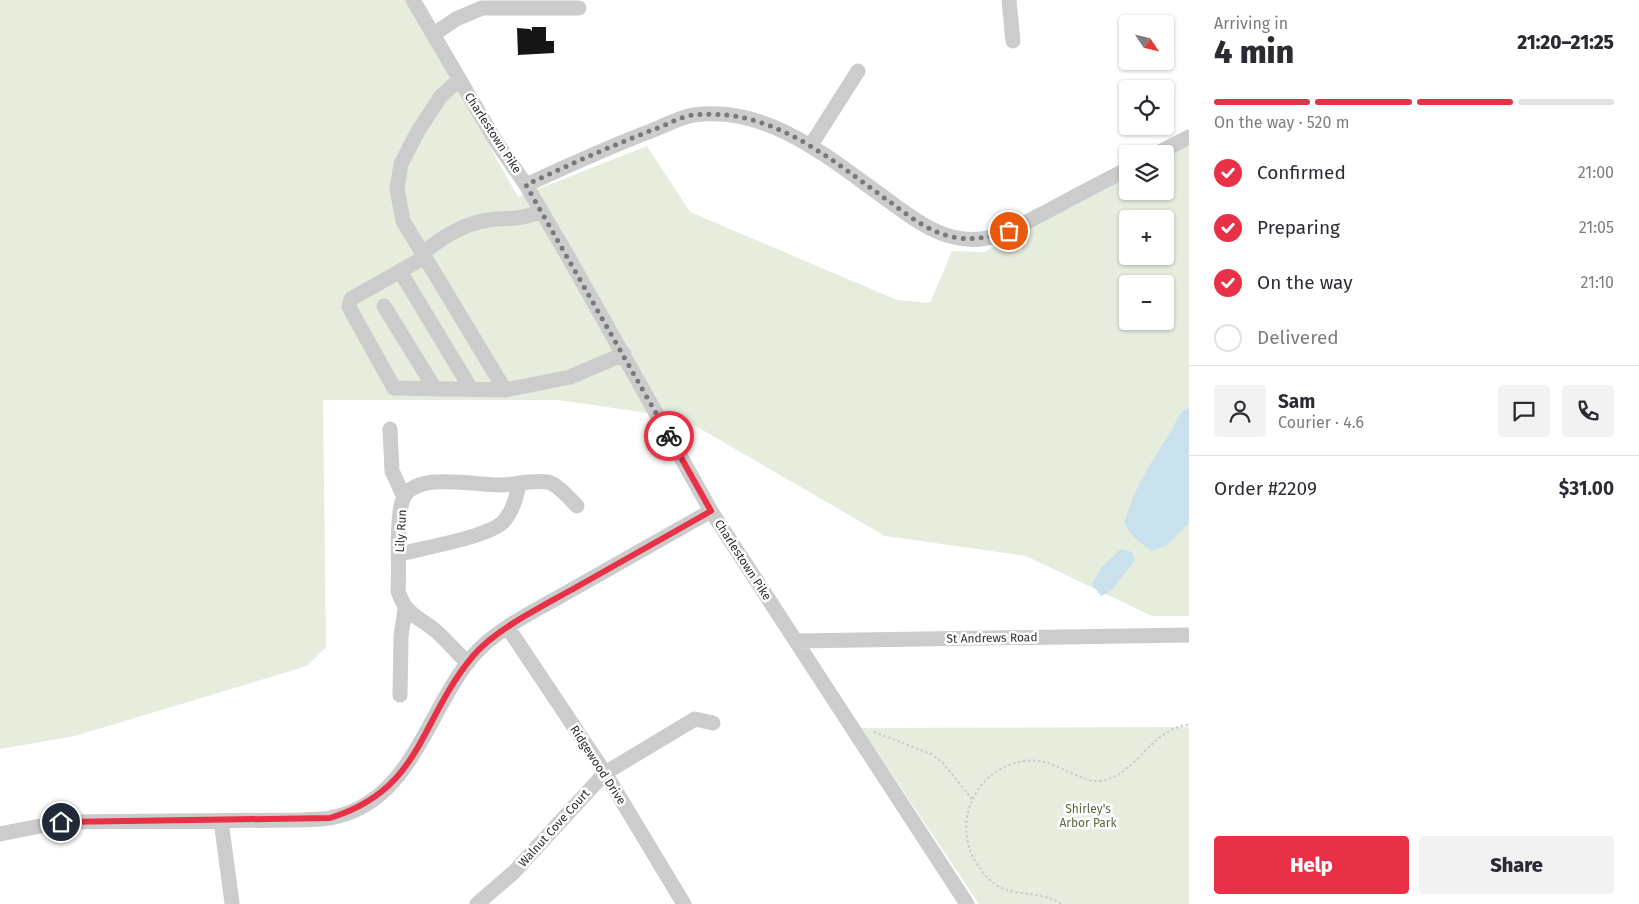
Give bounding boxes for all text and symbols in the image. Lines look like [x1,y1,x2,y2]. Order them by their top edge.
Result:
text: Arriving in [1214,14,1288,33]
north arrow [1119,15,1174,70]
map controls [1119,15,1174,330]
text: 21:20–21:25 [1517,31,1614,54]
text: 4 min [1214,33,1294,71]
button: locate [1119,80,1174,135]
street label: Charlestown Pike [462,90,524,176]
text: On the way · 520 m [1214,113,1349,132]
button: layers [1119,145,1174,200]
icon: check [1214,159,1242,187]
text: Confirmed [1257,161,1346,184]
text: 21:00 [1578,163,1614,182]
pin [988,210,1030,252]
button: + [1119,210,1174,265]
icon: check [1214,214,1242,242]
text: Preparing [1257,216,1340,239]
icon: bag [995,217,1023,245]
text: 21:05 [1579,218,1614,237]
icon: check [1214,269,1242,297]
text: On the way [1257,271,1353,294]
text: 21:10 [1580,273,1614,292]
button: − [1119,275,1174,330]
text: Delivered [1257,326,1339,349]
button: person [1214,385,1266,437]
button: chat [1498,385,1550,437]
button: phone [1562,385,1614,437]
text: Sam [1278,390,1315,413]
courier [644,411,694,461]
text: Courier · 4.6 [1278,413,1364,432]
icon: bike [655,422,683,450]
text: Order #2209 [1214,477,1317,500]
text: $31.00 [1559,477,1614,500]
street label: Lily Run [393,509,409,553]
street label: Charlestown Pike [712,517,774,603]
street label: St Andrews Road [946,630,1038,646]
street label: Ridgewood Drive [567,723,629,807]
street label: Walnut Cove Court [516,786,593,870]
pin [40,801,82,843]
park label: Shirley's Arbor Park [1059,802,1117,830]
icon: home [47,808,75,836]
button: Help [1214,836,1409,894]
button: Share [1419,836,1614,894]

